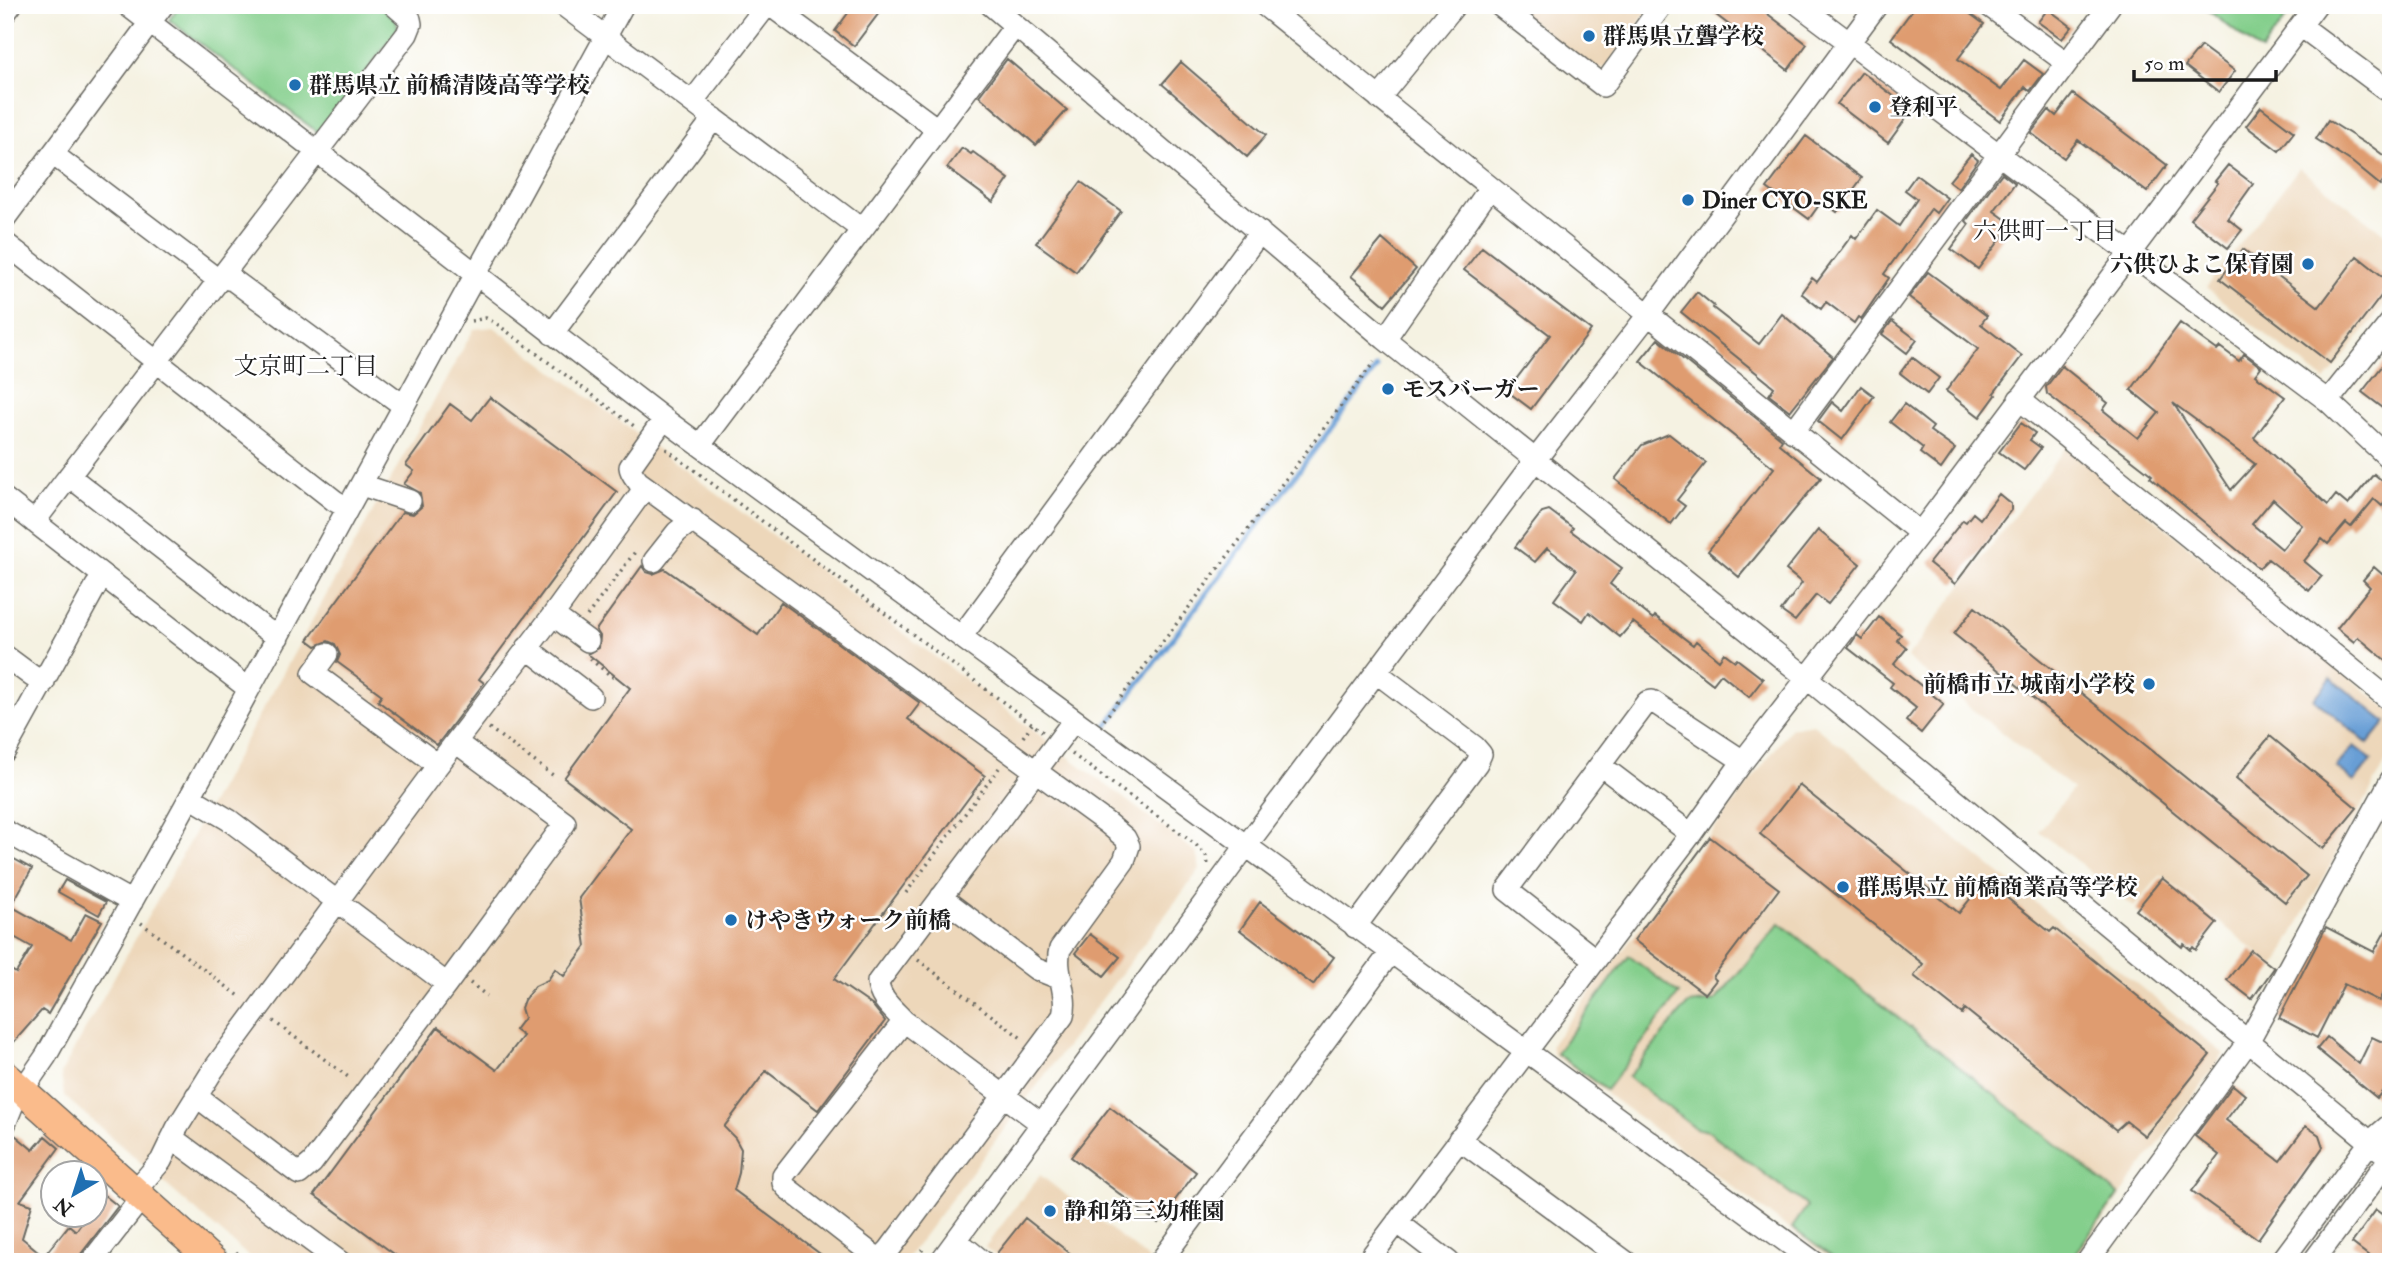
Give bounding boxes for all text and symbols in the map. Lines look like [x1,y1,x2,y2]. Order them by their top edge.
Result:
place label: 群馬県立聾学校 [1603,22,1764,51]
marker: 群馬県立聾学校 [1581,28,1597,44]
scale bar [2134,38,2275,82]
text: 50 m [2144,50,2185,77]
place label: 群馬県立 前橋清陵高等学校 [309,71,590,100]
marker: 群馬県立 前橋清陵高等学校 [287,77,303,93]
place label: 登利平 [1889,93,1958,122]
marker: 登利平 [1867,99,1883,115]
place label: Diner CYO-SKE [1702,186,1868,215]
marker: Diner CYO-SKE [1680,192,1696,208]
district label: 六供町一丁目 [1973,216,2117,247]
place label: 六供ひよこ保育園 [2110,250,2294,279]
marker: 六供ひよこ保育園 [2300,256,2316,272]
district label: 文京町二丁目 [234,351,378,382]
place label: モスバーガー [1402,375,1540,404]
marker: モスバーガー [1380,381,1396,397]
place label: 前橋市立 城南小学校 [1923,670,2135,699]
marker: 前橋市立 城南小学校 [2141,676,2157,692]
place label: 群馬県立 前橋商業高等学校 [1857,873,2138,902]
marker: 群馬県立 前橋商業高等学校 [1835,879,1851,895]
place label: けやきウォーク前橋 [745,906,951,935]
marker: けやきウォーク前橋 [723,912,739,928]
north arrow [38,1158,108,1228]
text: N [49,1191,79,1222]
place label: 静和第三幼稚園 [1064,1197,1225,1226]
marker: 静和第三幼稚園 [1042,1203,1058,1219]

